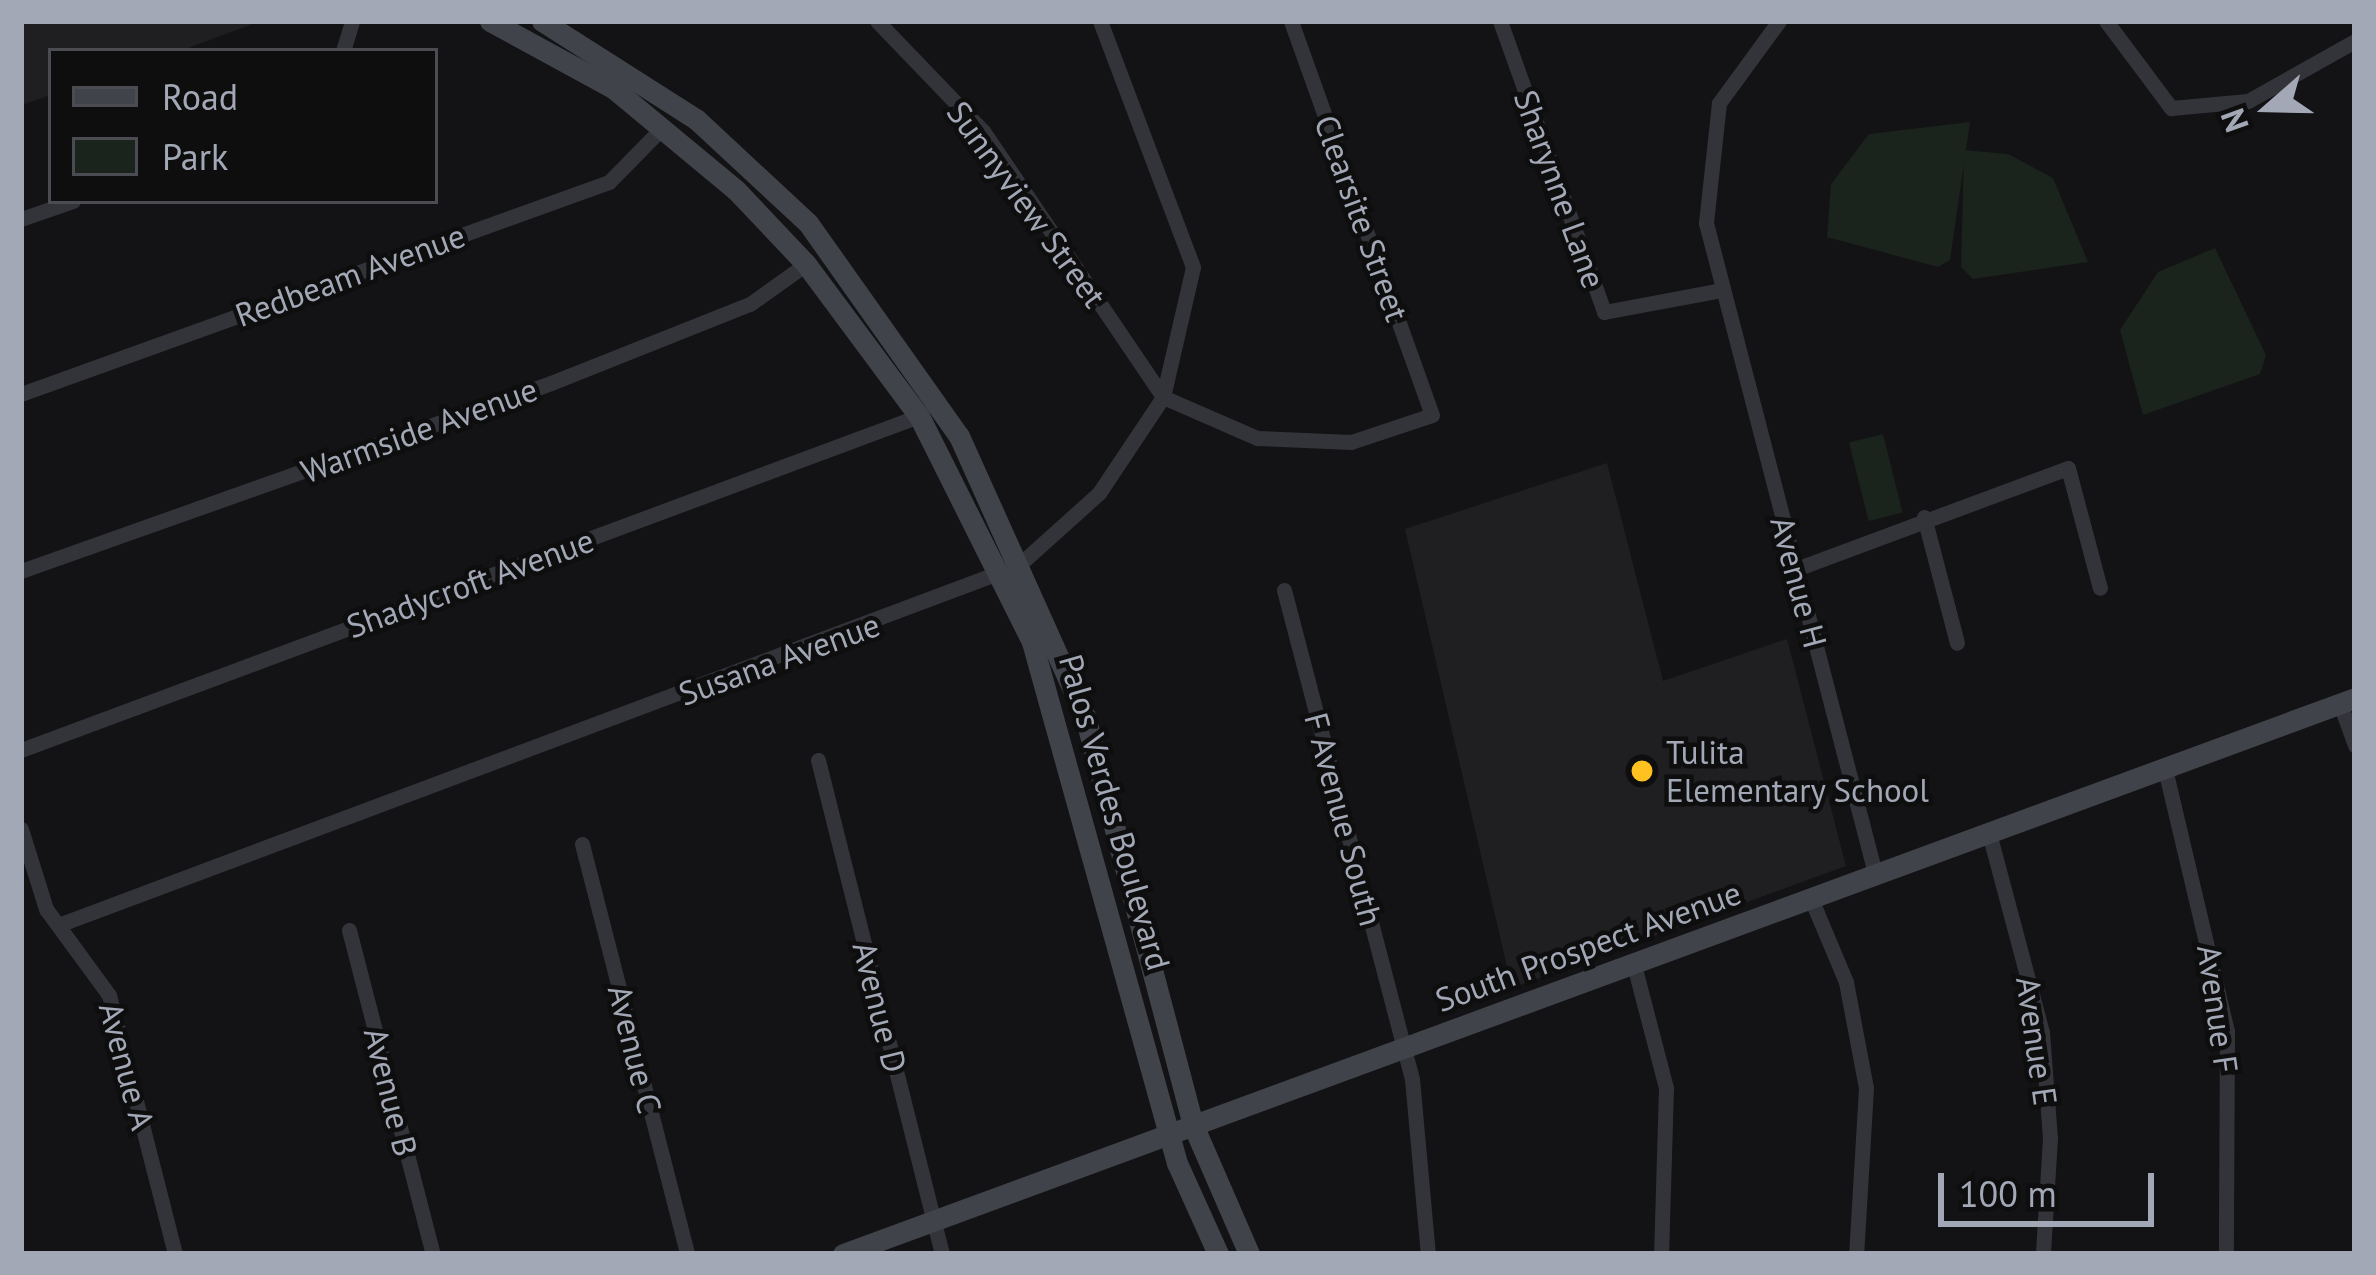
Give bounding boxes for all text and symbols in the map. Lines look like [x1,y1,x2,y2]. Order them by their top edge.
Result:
legend [48,48,438,204]
north arrow [2208,48,2328,168]
text: Road [162,73,238,120]
street label: Sharynne Lane [1506,85,1614,293]
street label: Sunnyview Street [939,93,1115,315]
text: N [2210,103,2258,138]
street label: Clearsite Street [1306,110,1418,326]
text: Park [162,133,228,180]
street label: Redbeam Avenue [229,215,471,335]
street label: Warmside Avenue [295,369,543,491]
street label: Avenue H [1763,512,1835,652]
street label: Shadycroft Avenue [341,520,599,646]
street label: Susana Avenue [673,604,885,714]
street label: Palos Verdes Boulevard [1051,649,1179,975]
street label: F Avenue South [1296,708,1392,930]
place label: Tulita Elementary School [1666,732,1930,810]
marker: Tulita Elementary School [1629,758,1655,784]
street label: South Prospect Avenue [1429,872,1747,1020]
street label: Avenue D [845,937,915,1077]
street label: Avenue F [2189,942,2247,1076]
street label: Avenue E [2008,974,2066,1108]
street label: Avenue C [600,981,670,1117]
street label: Avenue A [91,998,163,1134]
street label: Avenue B [356,1024,426,1160]
scale bar [1944,1149,2160,1223]
text: 100 m [1959,1170,2057,1217]

